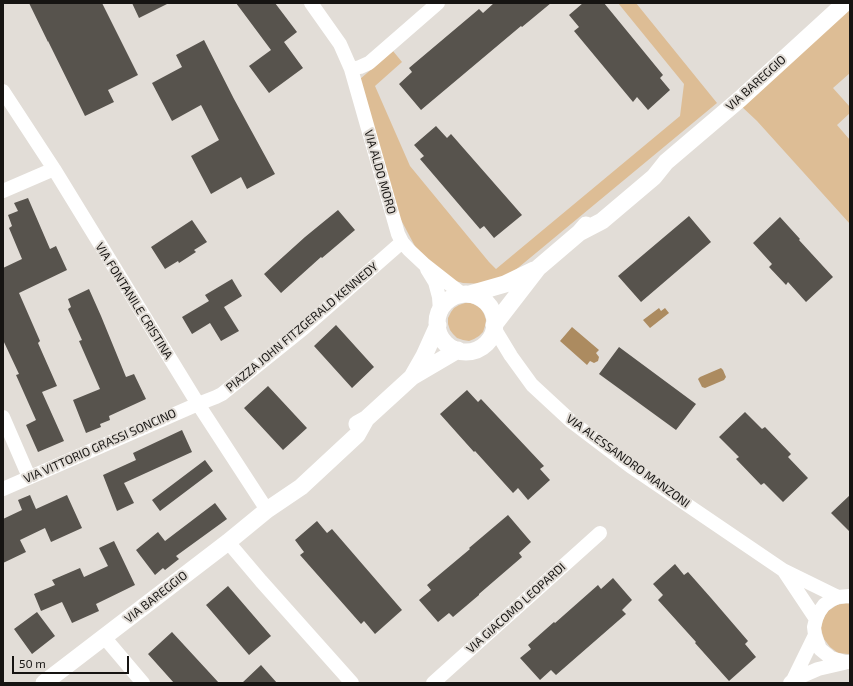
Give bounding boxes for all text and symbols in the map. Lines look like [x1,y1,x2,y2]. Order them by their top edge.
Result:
street label: VIA BAREGGIO [723,52,789,114]
street label: VIA ALDO MORO [361,128,399,216]
street label: VIA FONTANILE CRISTINA [92,240,176,362]
street label: PIAZZA JOHN FITZGERALD KENNEDY [223,259,381,395]
street label: VIA VITTORIO GRASSI SONCINO [21,406,179,486]
street label: VIA ALESSANDRO MANZONI [563,411,693,511]
street label: VIA GIACOMO LEOPARDI [464,560,568,656]
street label: VIA BAREGGIO [122,568,190,626]
scale bar [14,648,131,674]
text: 50 m [19,656,46,670]

